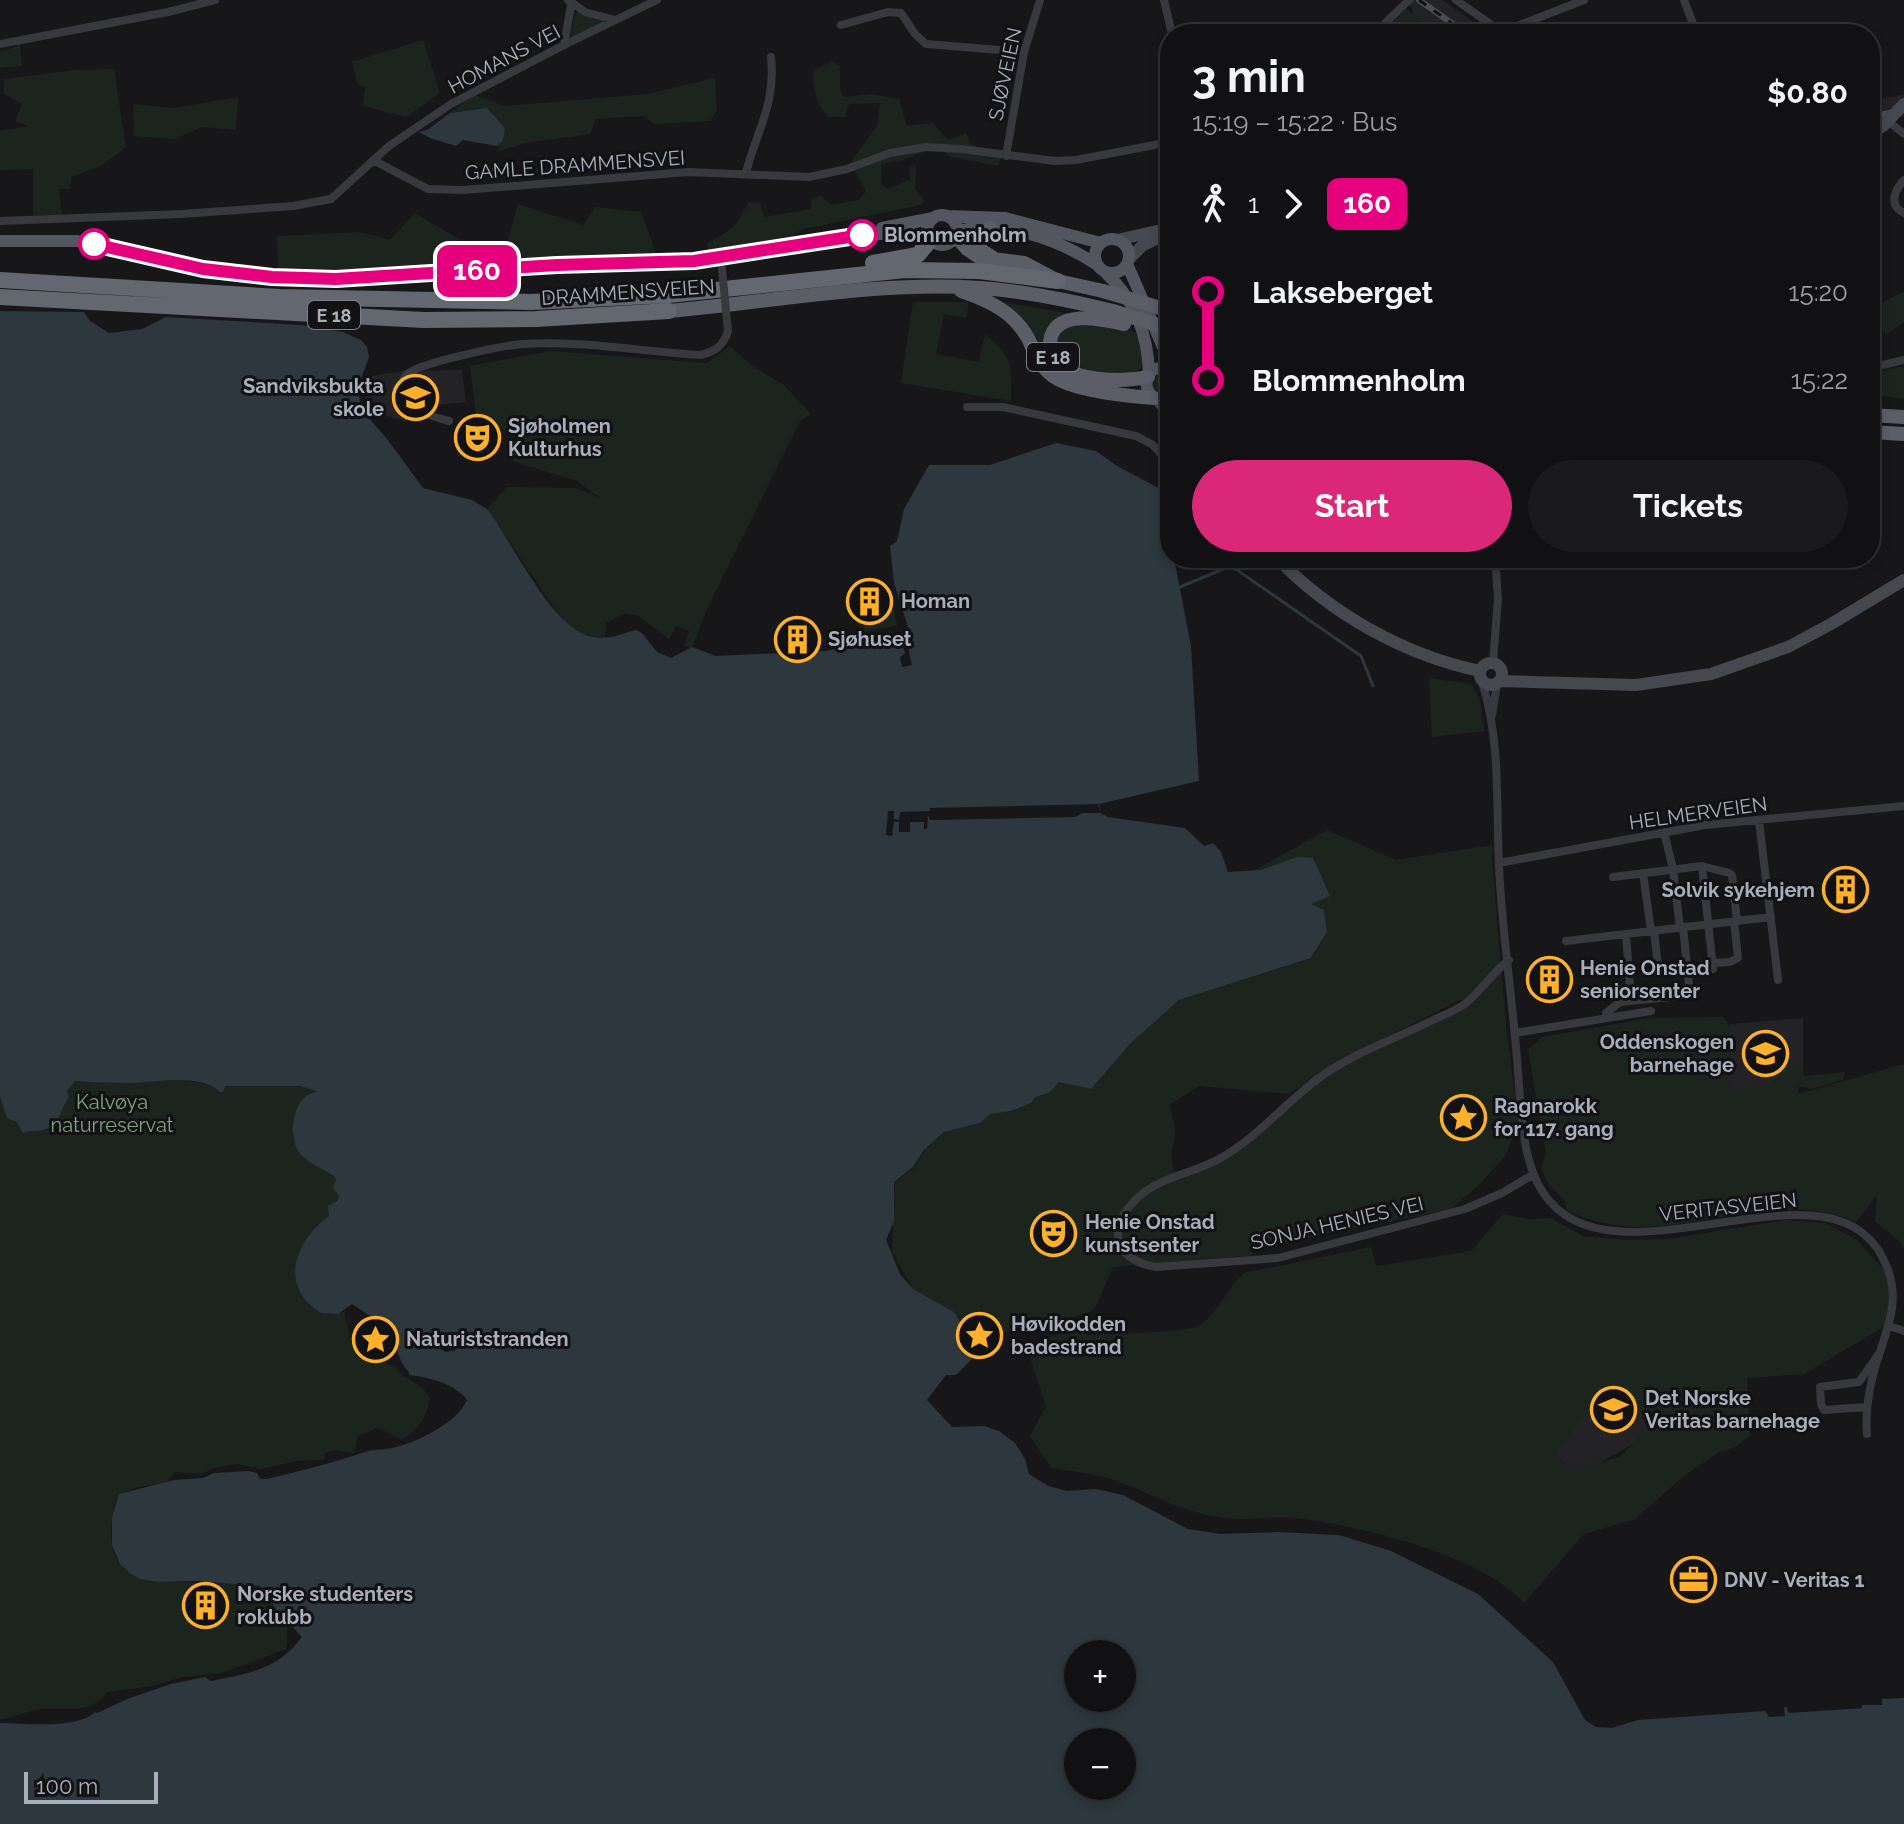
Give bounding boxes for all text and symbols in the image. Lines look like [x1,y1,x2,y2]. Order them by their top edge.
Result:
street label: HOMANS VEI [444,19,564,99]
street label: SJØVEIEN [983,25,1027,123]
text: 3 min [1192,51,1306,102]
text: $0.80 [1767,75,1848,110]
text: 15:19 – 15:22 · Bus [1192,107,1397,137]
street label: GAMLE DRAMMENSVEI [464,145,686,185]
icon: walk [1192,182,1236,226]
icon: forward [1271,182,1315,226]
text: 160 [1343,187,1391,220]
text: 1 [1248,189,1259,219]
marker: Blommenholm [847,220,877,250]
place label: Blommenholm [884,223,1027,247]
unlabelled marker [79,229,109,259]
line badge: 160 [431,245,523,297]
text: 160 [453,254,501,287]
street label: DRAMMENSVEIEN [541,274,715,310]
text: Lakseberget [1252,275,1433,310]
text: 15:20 [1788,277,1848,307]
road number: E 18 [308,301,360,329]
road number: E 18 [1027,343,1079,371]
text: Blommenholm [1252,363,1466,398]
text: 15:22 [1791,365,1848,395]
place label: Sandviksbukta skole [243,374,384,421]
school or university icon: Sandviksbukta skole [391,374,439,422]
theatre icon: Sjøholmen Kulturhus [453,413,501,461]
place label: Sjøholmen Kulturhus [508,414,611,461]
button: Start [1192,460,1512,552]
button: Tickets [1528,460,1848,552]
building icon: Homan [846,577,894,625]
place label: Homan [901,589,970,613]
building icon: Sjøhuset [773,615,821,663]
place label: Sjøhuset [828,627,912,651]
street label: HELMERVEIEN [1627,791,1769,835]
building icon: Solvik sykehjem [1822,866,1870,914]
place label: Solvik sykehjem [1662,878,1815,902]
building icon: Henie Onstad seniorsenter [1525,956,1573,1004]
place label: Henie Onstad seniorsenter [1580,956,1710,1003]
school or university icon: Oddenskogen barnehage [1741,1029,1789,1077]
place label: Oddenskogen barnehage [1600,1030,1734,1077]
park label: Kalvøya naturreservat [51,1090,174,1137]
place icon: Ragnarokk for 117. gang [1439,1094,1487,1142]
place label: Ragnarokk for 117. gang [1494,1094,1614,1141]
street label: VERITASVEIEN [1658,1188,1798,1226]
street label: SONJA HENIES VEI [1248,1191,1426,1255]
theatre icon: Henie Onstad kunstsenter [1030,1209,1078,1257]
place label: Henie Onstad kunstsenter [1085,1210,1215,1257]
place icon: Høvikodden badestrand [956,1311,1004,1359]
place label: Høvikodden badestrand [1011,1312,1126,1359]
place icon: Naturiststranden [351,1315,399,1363]
place label: Naturiststranden [406,1327,569,1351]
school or university icon: Det Norske Veritas barnehage [1590,1385,1638,1433]
place label: Det Norske Veritas barnehage [1645,1386,1820,1433]
office icon: DNV - Veritas 1 [1669,1556,1717,1604]
place label: DNV - Veritas 1 [1724,1568,1865,1592]
building icon: Norske studenters roklubb [182,1582,230,1630]
place label: Norske studenters roklubb [237,1582,413,1629]
map controls [1064,1640,1136,1800]
button: + [1064,1640,1136,1712]
button: − [1064,1728,1136,1800]
scale bar [24,1768,158,1804]
text: 100 m [36,1773,98,1799]

